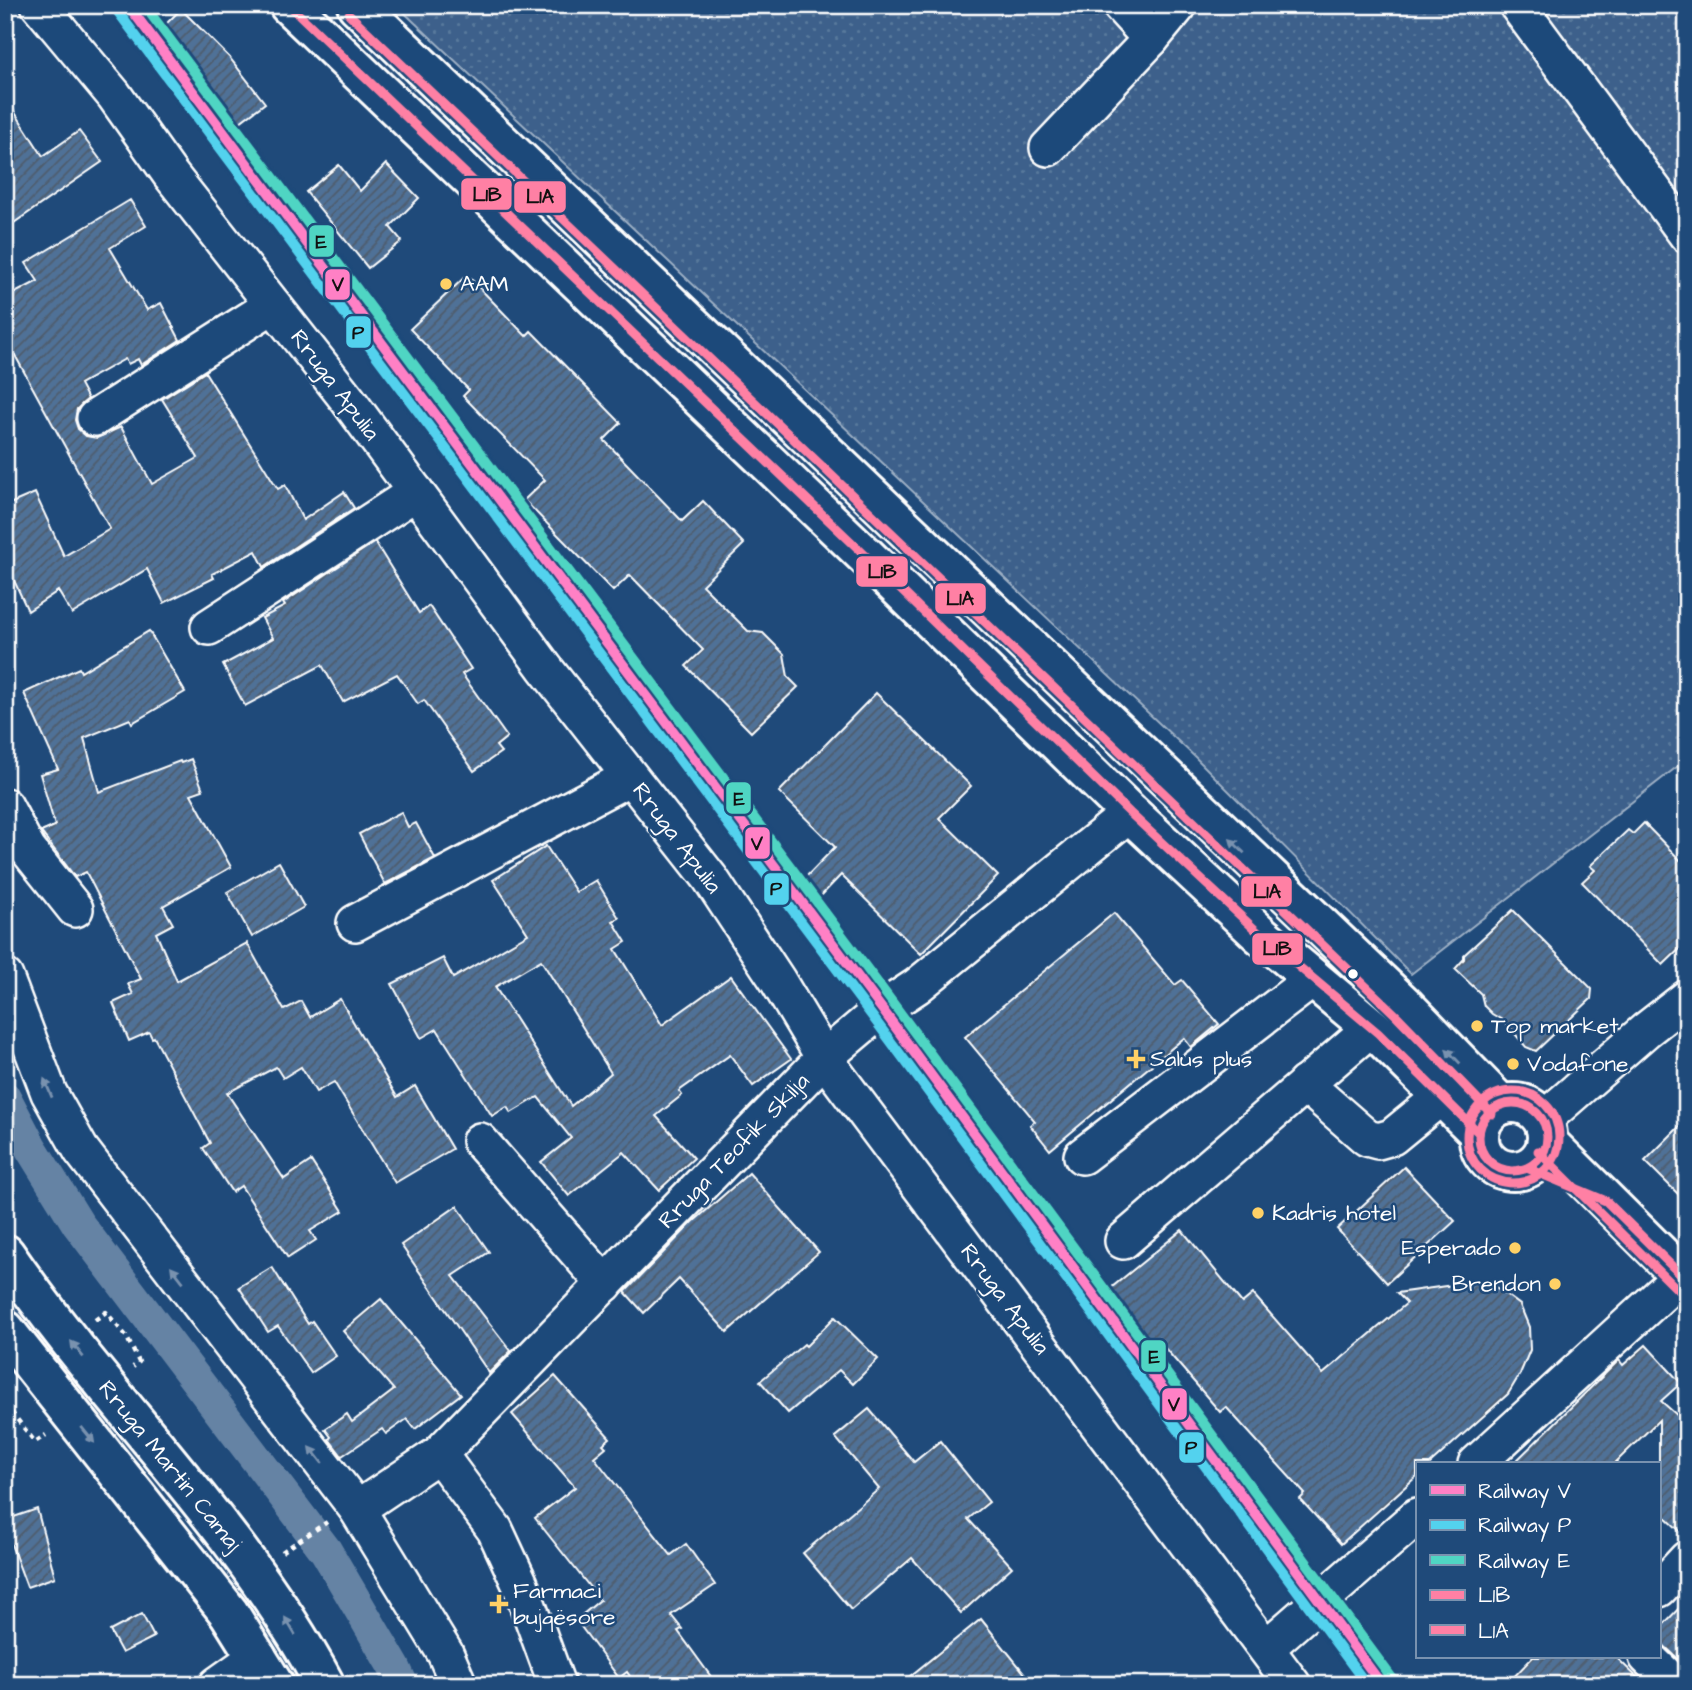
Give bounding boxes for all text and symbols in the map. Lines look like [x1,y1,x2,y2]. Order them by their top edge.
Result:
line badge: L1B [460,177,513,211]
line badge: L1A [513,180,567,214]
text: L1B [472,182,502,209]
text: L1A [526,184,555,211]
line badge: E [308,224,335,258]
text: E [315,229,327,256]
line badge: V [324,268,351,301]
place label: AAM [460,268,509,300]
text: V [331,272,344,299]
marker: AAM [438,276,454,292]
line badge: P [345,315,372,349]
text: P [352,320,365,347]
street label: Rruga Apulia [282,323,388,448]
line badge: L1B [855,555,909,588]
text: L1B [867,559,897,586]
line badge: L1A [934,582,987,615]
text: L1A [946,586,975,613]
street label: Rruga Apulia [624,776,730,901]
line badge: E [725,781,752,815]
text: E [733,786,745,813]
line badge: V [744,826,771,860]
text: V [750,831,763,858]
one-way arrow [1229,838,1246,855]
line badge: P [763,872,790,906]
line badge: L1A [1240,875,1293,908]
text: P [770,876,783,903]
text: L1A [1253,879,1282,906]
line badge: L1B [1251,932,1304,966]
text: L1B [1262,936,1292,963]
unlabelled marker [1346,967,1360,981]
place label: Top market [1491,1010,1619,1042]
marker: Top market [1469,1018,1485,1034]
place label: Salus plus [1150,1043,1252,1075]
one-way arrow [1446,1048,1462,1065]
place label: Vodafone [1527,1048,1628,1080]
marker: Salus plus [1128,1051,1144,1067]
marker: Vodafone [1505,1056,1521,1072]
street label: Rruga Teofik Skilja [651,1066,818,1237]
one-way arrow [42,1077,53,1098]
place label: Kadris hotel [1272,1197,1396,1229]
marker: Kadris hotel [1250,1205,1266,1221]
place label: Esperado [1401,1232,1501,1264]
street label: Rruga Apulia [952,1237,1058,1362]
marker: Esperado [1507,1240,1523,1256]
one-way arrow [170,1265,184,1283]
place label: Brendon [1452,1268,1541,1300]
marker: Brendon [1547,1276,1563,1292]
line badge: E [1140,1339,1167,1373]
one-way arrow [69,1340,84,1358]
text: E [1148,1344,1160,1371]
street label: Rruga Martin Camaj [90,1374,249,1559]
line badge: V [1161,1387,1188,1421]
text: V [1167,1392,1180,1419]
one-way arrow [80,1426,95,1443]
line badge: P [1178,1431,1205,1464]
text: P [1185,1435,1198,1462]
one-way arrow [308,1446,323,1464]
legend [1416,1462,1660,1658]
text: Railway V [1478,1477,1571,1508]
text: Railway P [1478,1511,1572,1542]
text: Railway E [1478,1547,1571,1578]
place label: Farmaci bujqësore [513,1575,616,1633]
text: L1B [1478,1581,1510,1610]
marker: Farmaci bujqësore [491,1596,507,1612]
one-way arrow [284,1616,297,1635]
text: L1A [1478,1617,1509,1646]

